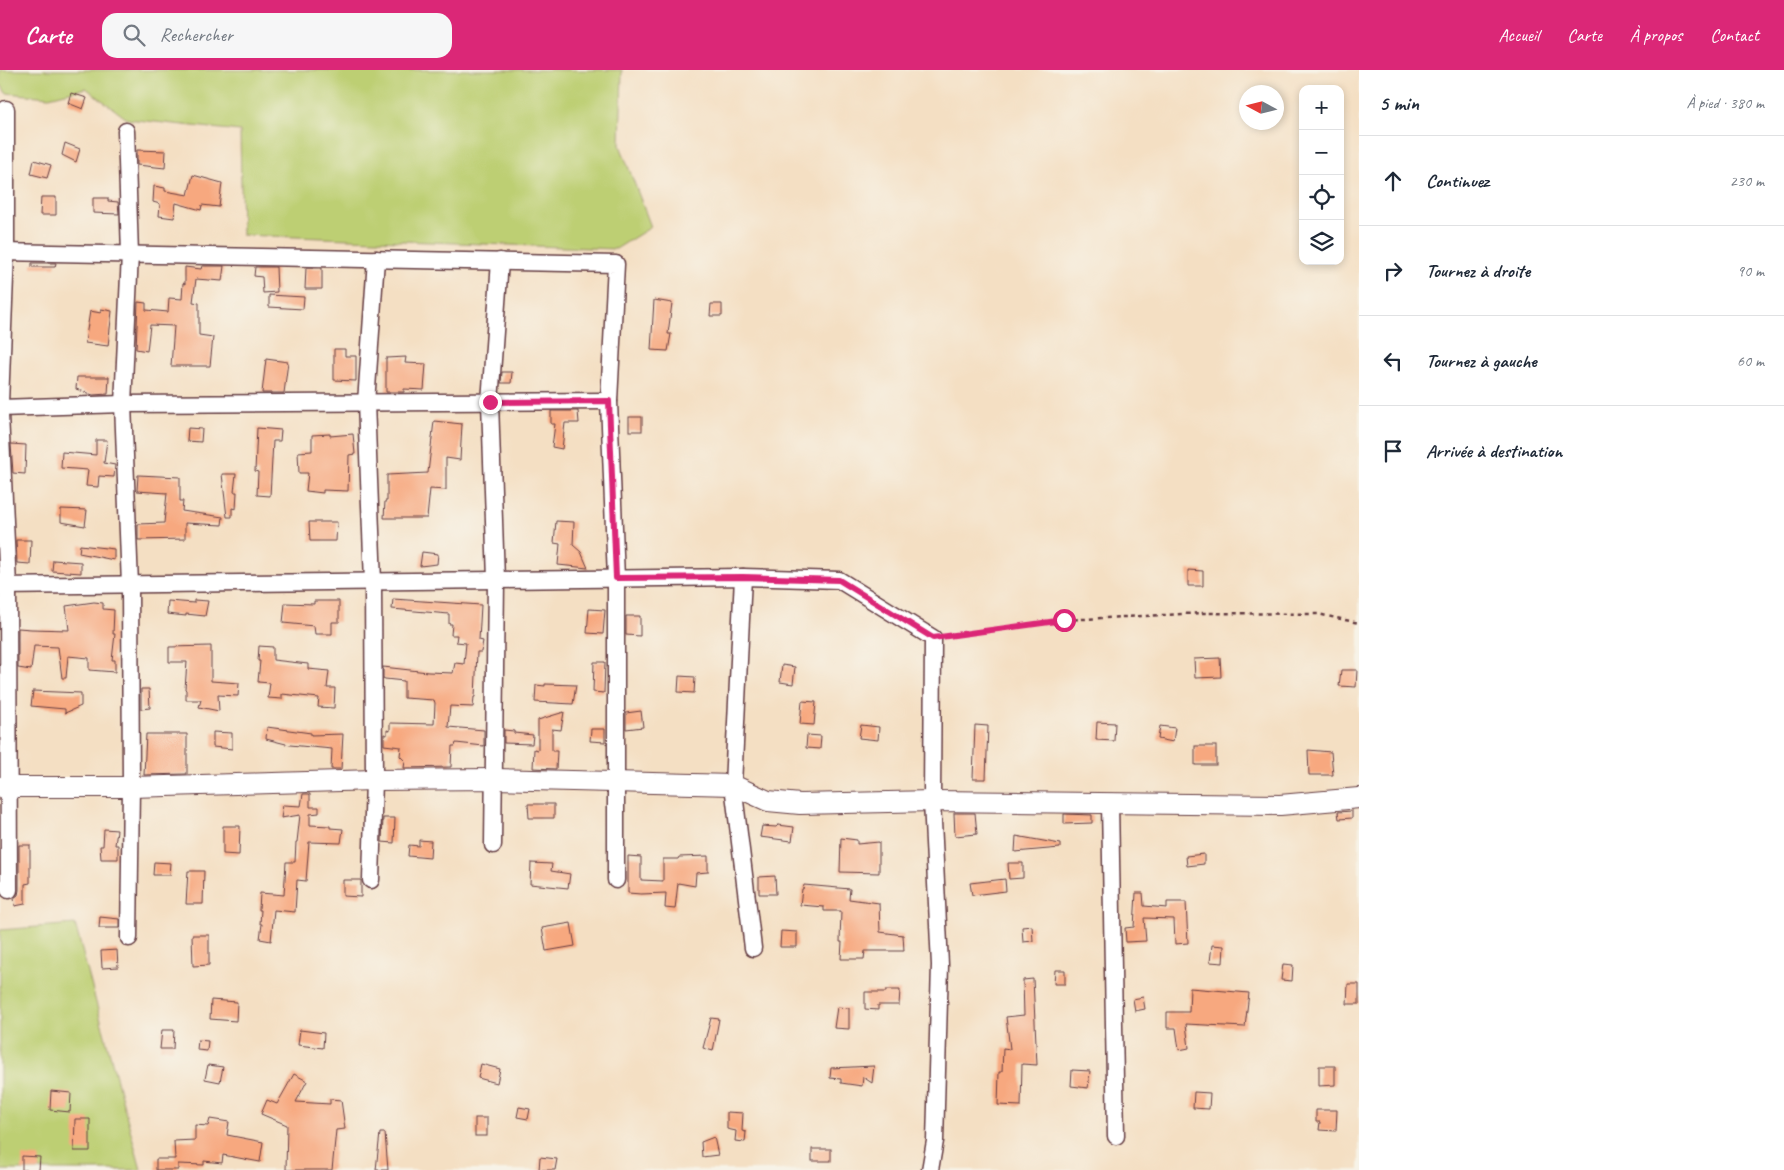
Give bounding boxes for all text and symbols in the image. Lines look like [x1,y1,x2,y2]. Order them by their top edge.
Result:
search box [102,13,452,58]
text: Carte [25,20,72,50]
icon: search [120,21,148,49]
text: Rechercher [160,23,233,47]
text: Accueil [1499,24,1539,46]
text: Carte [1567,24,1602,46]
text: À propos [1630,24,1682,46]
text: Contact [1710,24,1759,46]
north arrow [1239,85,1284,130]
map controls [1299,85,1344,265]
button: + [1299,85,1344,130]
text: 5 min [1379,90,1419,116]
text: À pied · 380 m [1686,93,1764,113]
button: − [1299,130,1344,175]
icon: ahead [1379,167,1407,195]
text: Continuez [1426,169,1489,193]
text: 230 m [1730,171,1764,191]
button: locate [1299,175,1344,220]
button: layers [1299,220,1344,265]
icon: right [1379,257,1407,285]
text: Tournez à droite [1426,259,1530,283]
text: 90 m [1737,261,1764,281]
icon: left [1379,347,1407,375]
text: Tournez à gauche [1426,349,1537,373]
text: 60 m [1737,351,1764,371]
route end [479,391,502,414]
icon: arrive [1379,437,1407,465]
text: Arrivée à destination [1426,439,1562,463]
route start [1053,609,1076,632]

